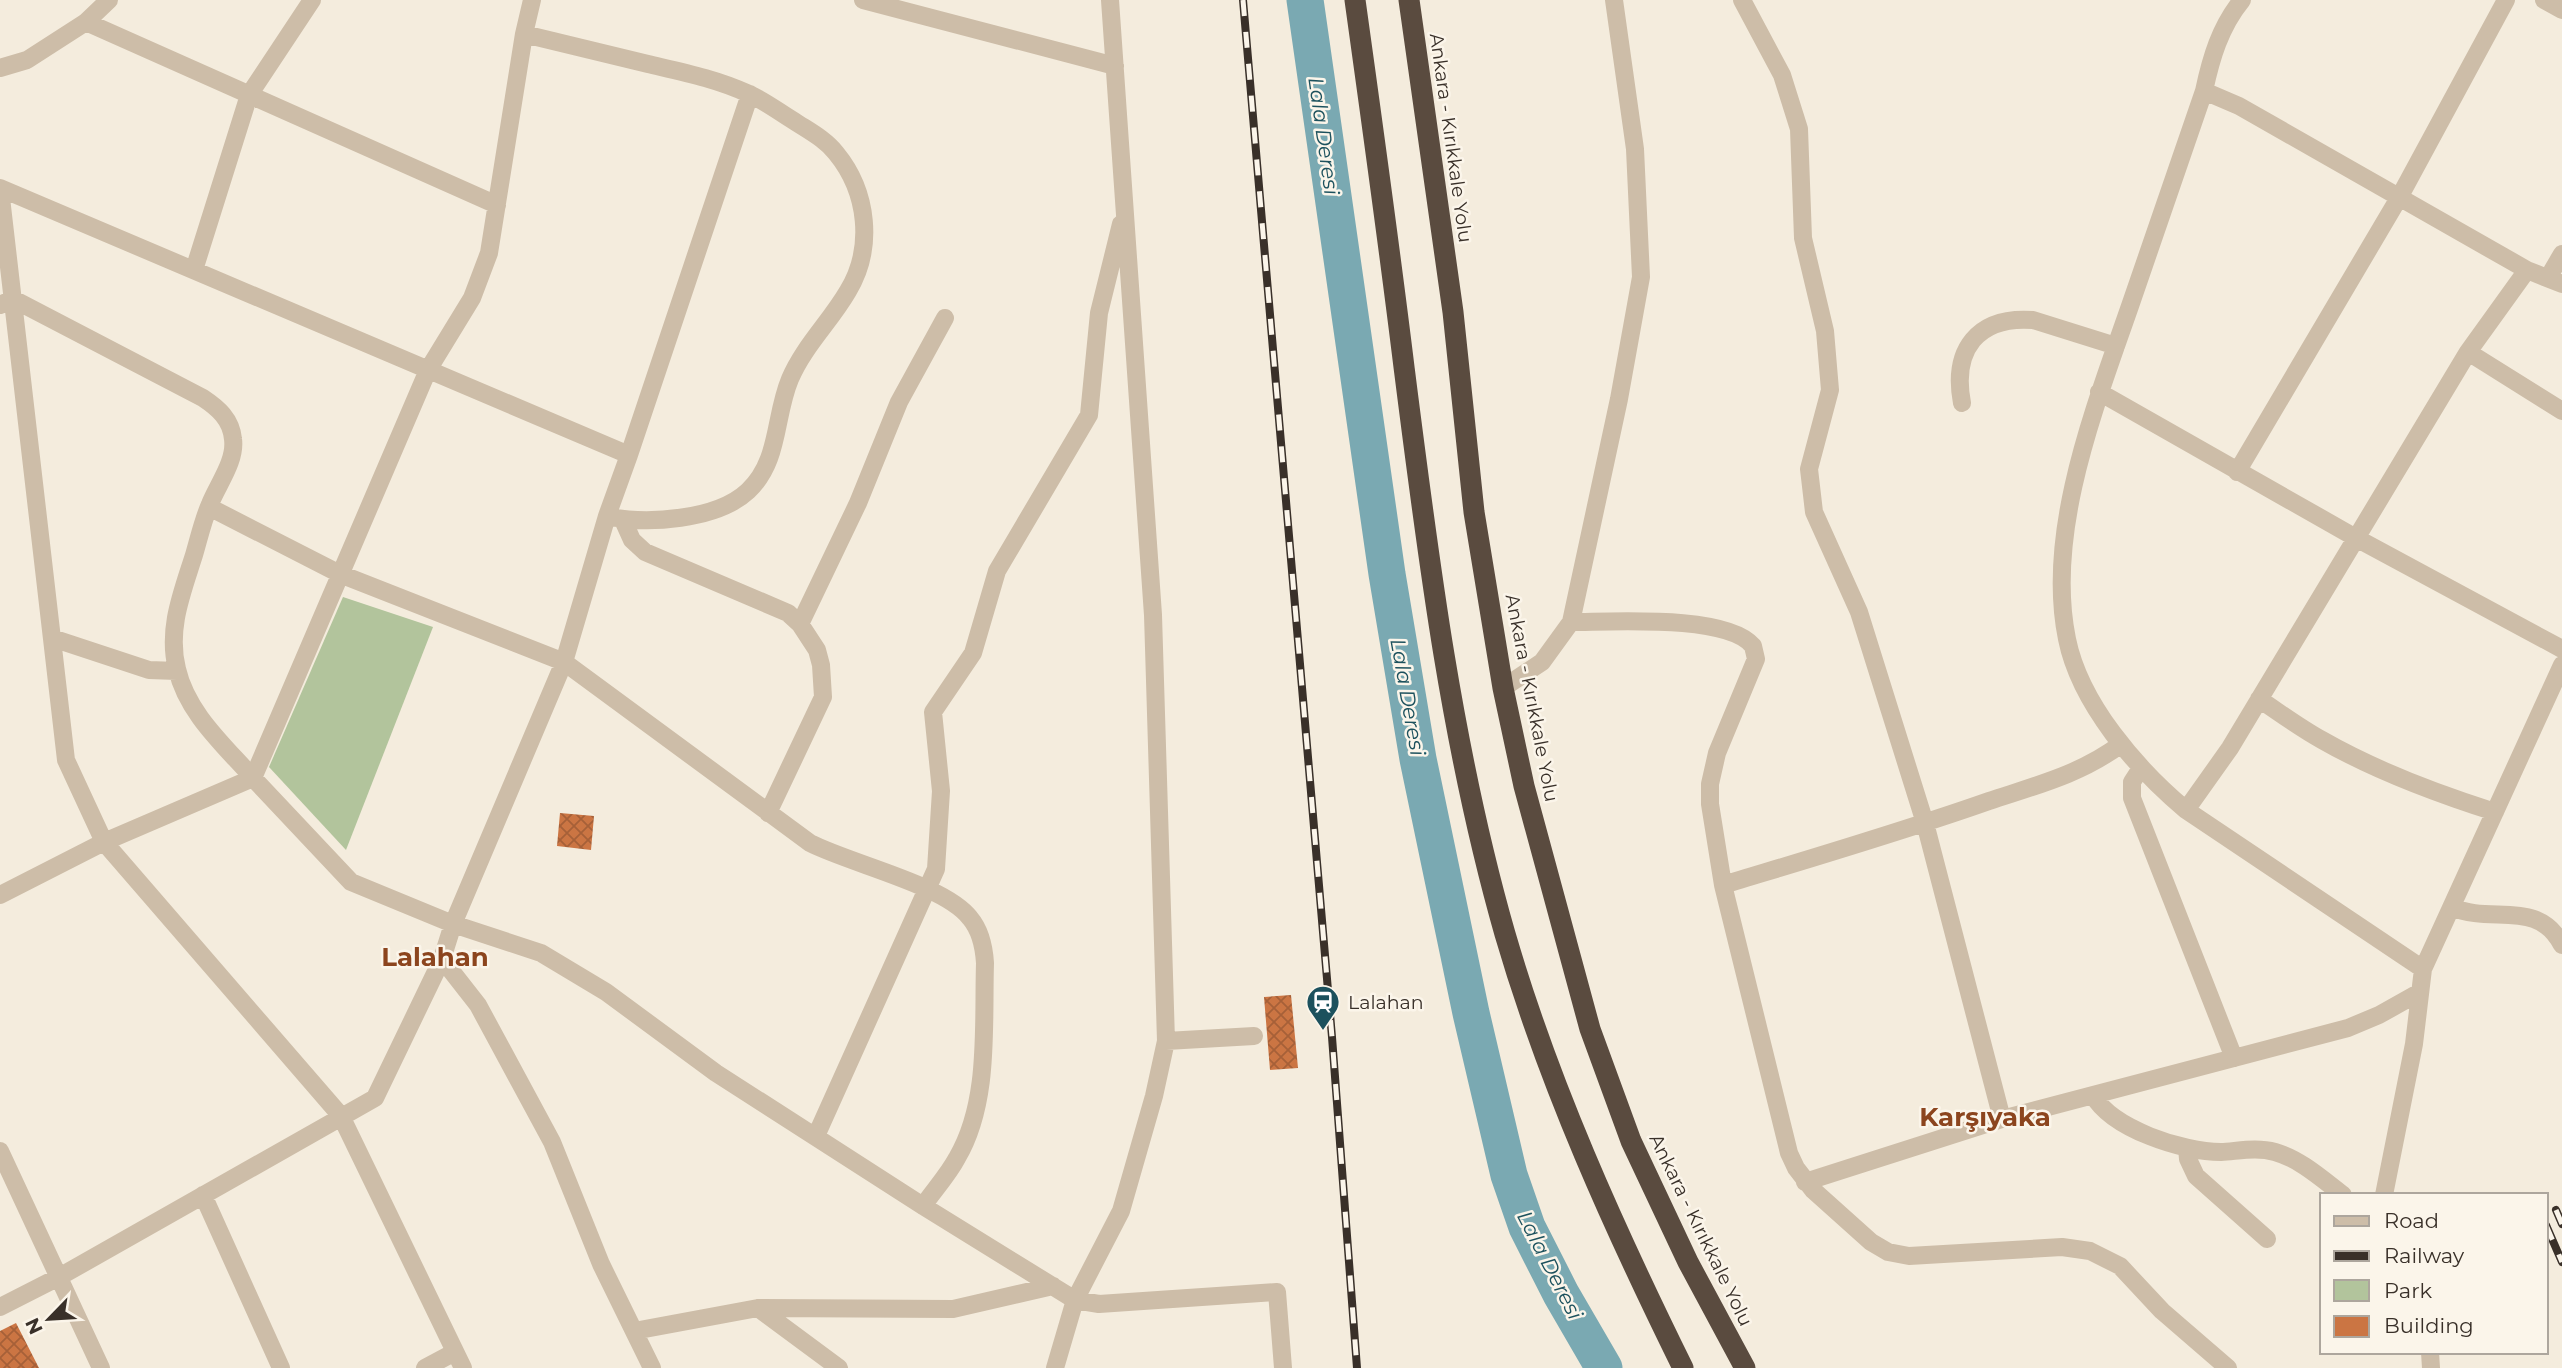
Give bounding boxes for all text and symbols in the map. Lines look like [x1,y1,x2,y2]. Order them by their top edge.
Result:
street label: Ankara - Kırıkkale Yolu [1425,32,1477,244]
water label: Lala Deresi [1303,76,1345,197]
street label: Ankara - Kırıkkale Yolu [1501,592,1563,804]
water label: Lala Deresi [1385,636,1431,758]
district label: Lalahan [381,941,489,973]
station icon: Lalahan [1304,983,1342,1032]
place label: Lalahan [1348,991,1424,1014]
district label: Karşıyaka [1919,1101,2051,1133]
street label: Ankara - Kırıkkale Yolu [1644,1130,1758,1330]
legend [2320,1193,2548,1354]
water label: Lala Deresi [1512,1206,1588,1324]
text: Road [2384,1208,2439,1233]
text: Railway [2384,1243,2465,1268]
text: Park [2384,1278,2432,1303]
north arrow [14,1284,84,1354]
text: Building [2384,1313,2474,1338]
text: N [20,1314,48,1338]

